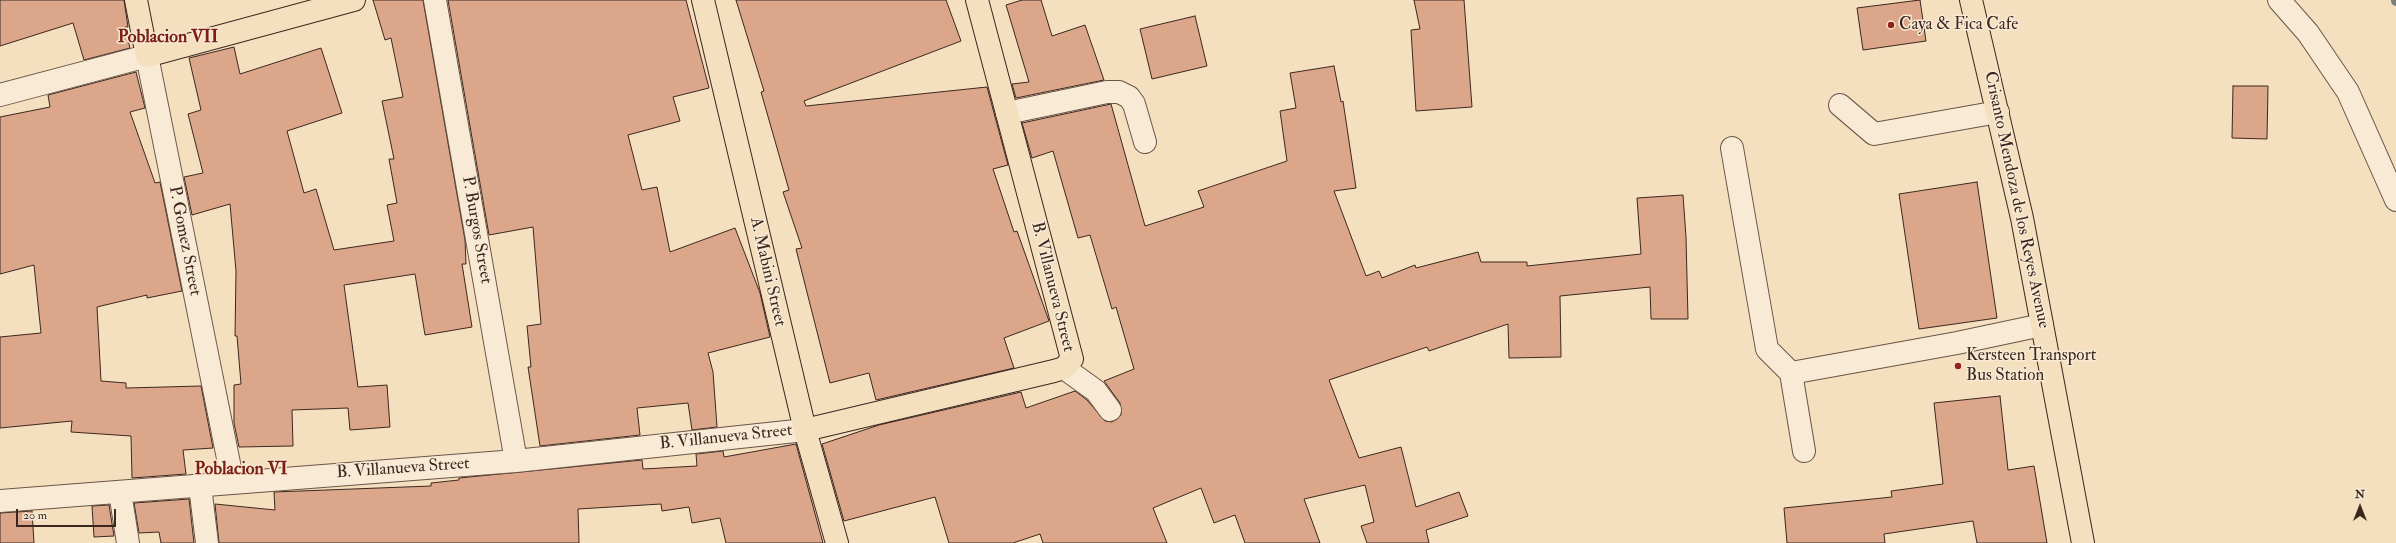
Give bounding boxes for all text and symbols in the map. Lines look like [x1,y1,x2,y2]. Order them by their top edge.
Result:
place label: Caya & Fica Cafe [1899,15,2018,35]
marker: Caya & Fica Cafe [1886,20,1896,30]
district label: Poblacion VII [118,27,218,49]
street label: Crisanto Mendoza de los Reyes Avenue [1979,70,2053,330]
street label: P. Burgos Street [456,175,496,285]
street label: P. Gomez Street [163,184,205,298]
street label: A. Mabini Street [745,215,789,329]
street label: B. Villanueva Street [1026,220,1078,354]
place label: Kersteen Transport Bus Station [1966,346,2096,386]
marker: Kersteen Transport Bus Station [1953,361,1963,371]
street label: B. Villanueva Street [659,421,793,455]
street label: B. Villanueva Street [336,454,470,484]
district label: Poblacion VI [194,459,288,481]
north arrow [2340,487,2380,527]
text: N [2355,488,2365,501]
scale bar [18,501,118,527]
text: 20 m [23,508,47,523]

